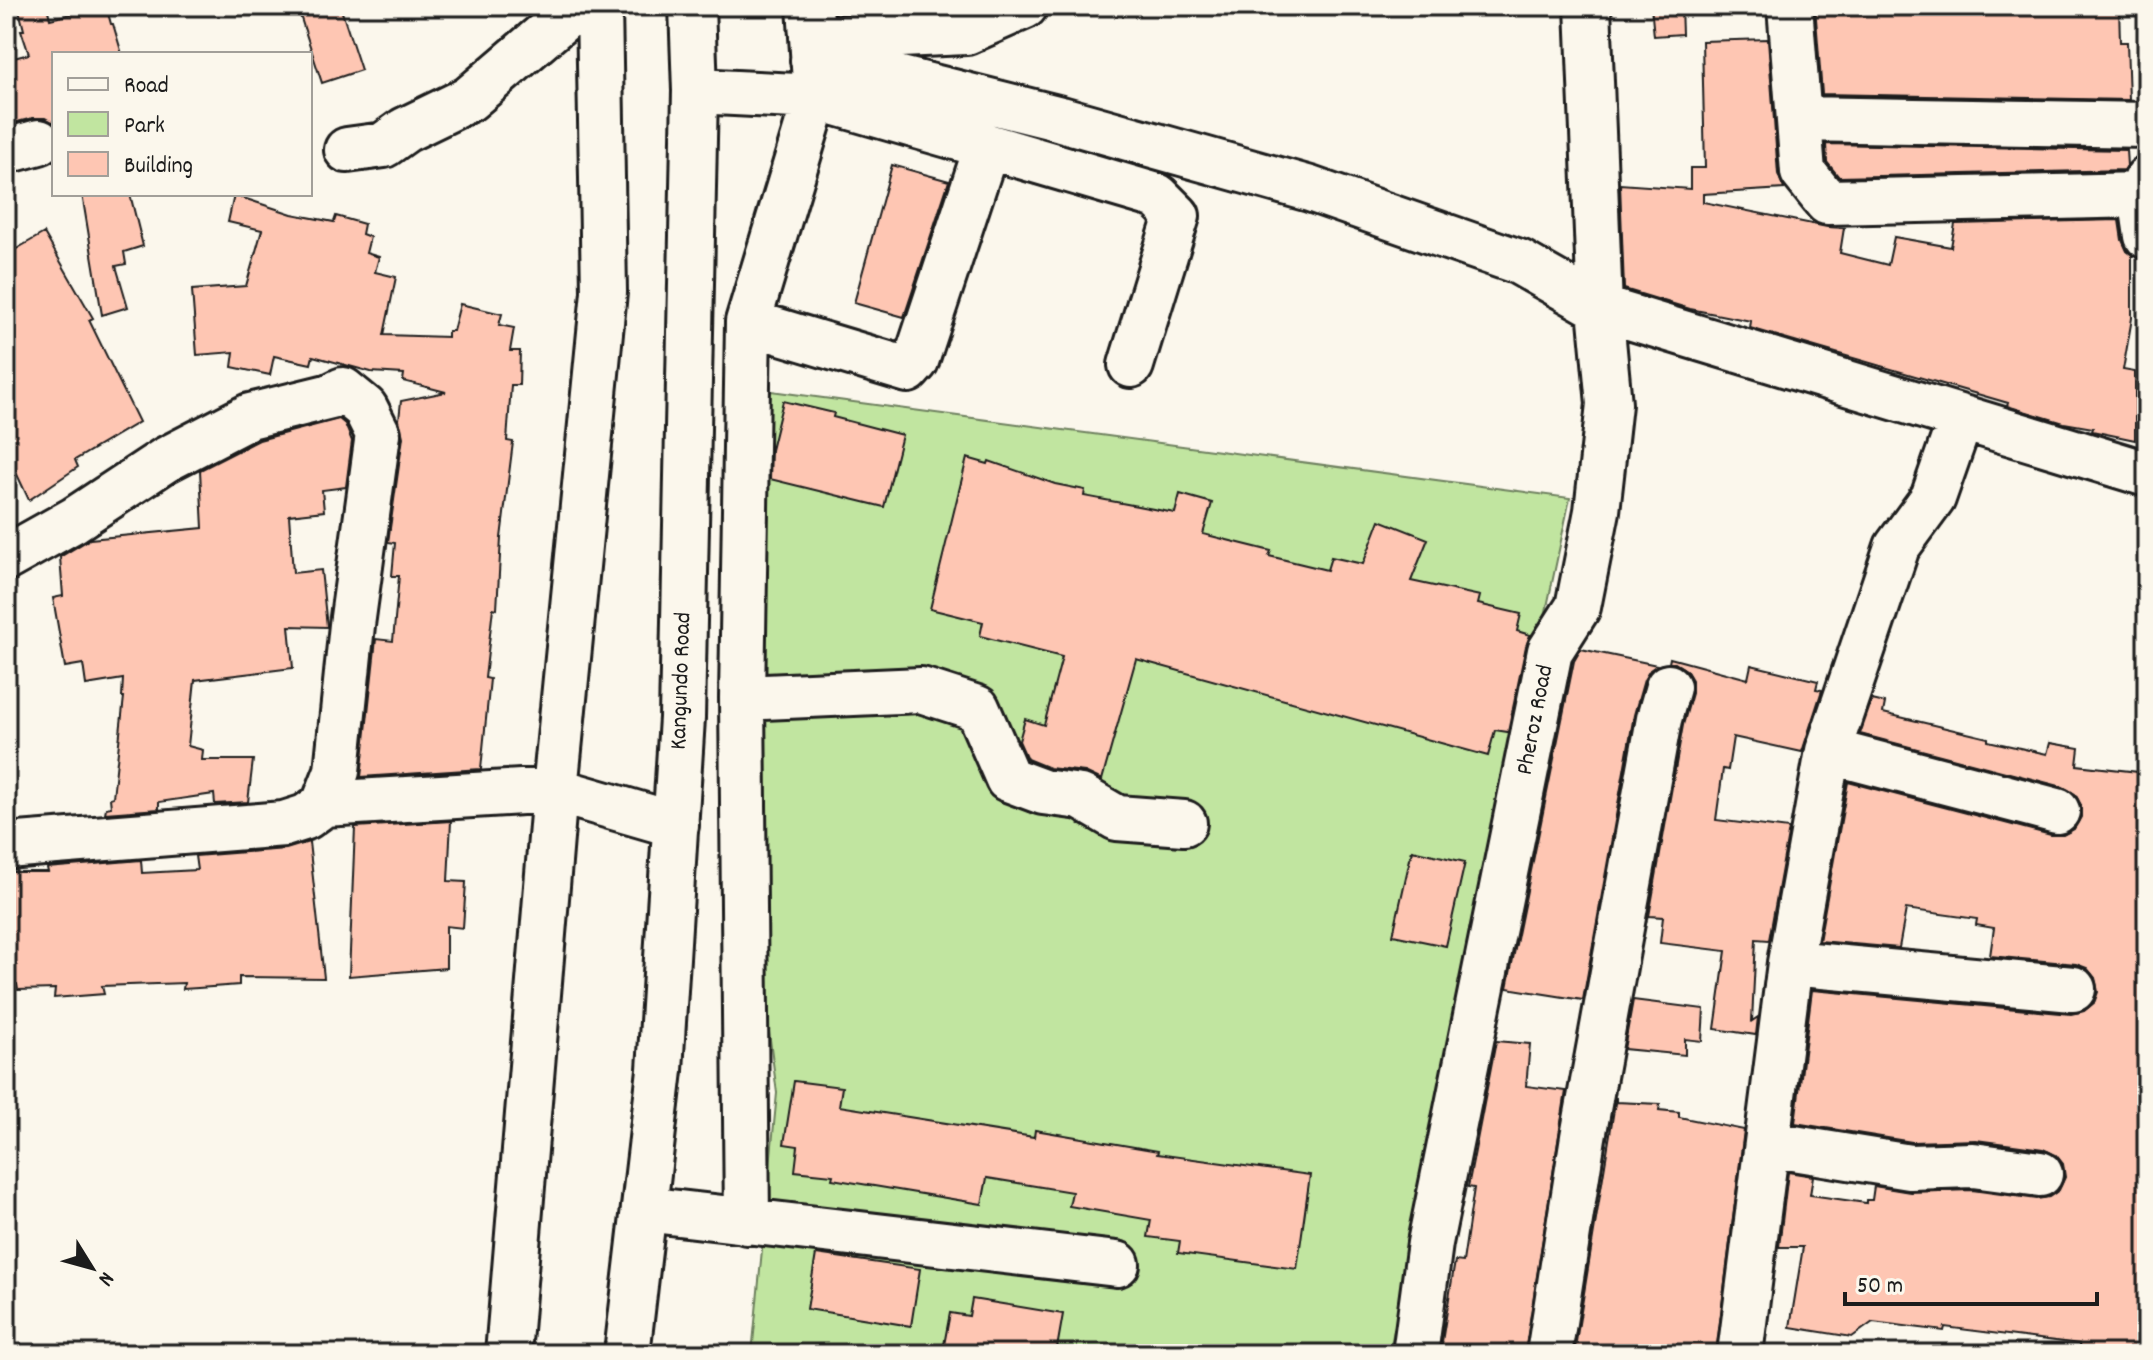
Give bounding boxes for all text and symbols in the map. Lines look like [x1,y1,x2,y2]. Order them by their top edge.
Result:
legend [52,52,312,196]
text: Road [124,70,169,104]
text: Park [124,110,165,144]
text: Building [124,150,193,184]
street label: Kangundo Road [663,612,701,750]
street label: Pheroz Road [1509,662,1563,778]
north arrow [52,1228,132,1308]
scale bar [1845,1256,2097,1306]
text: N [89,1264,121,1292]
text: 50 m [1857,1270,1903,1304]

